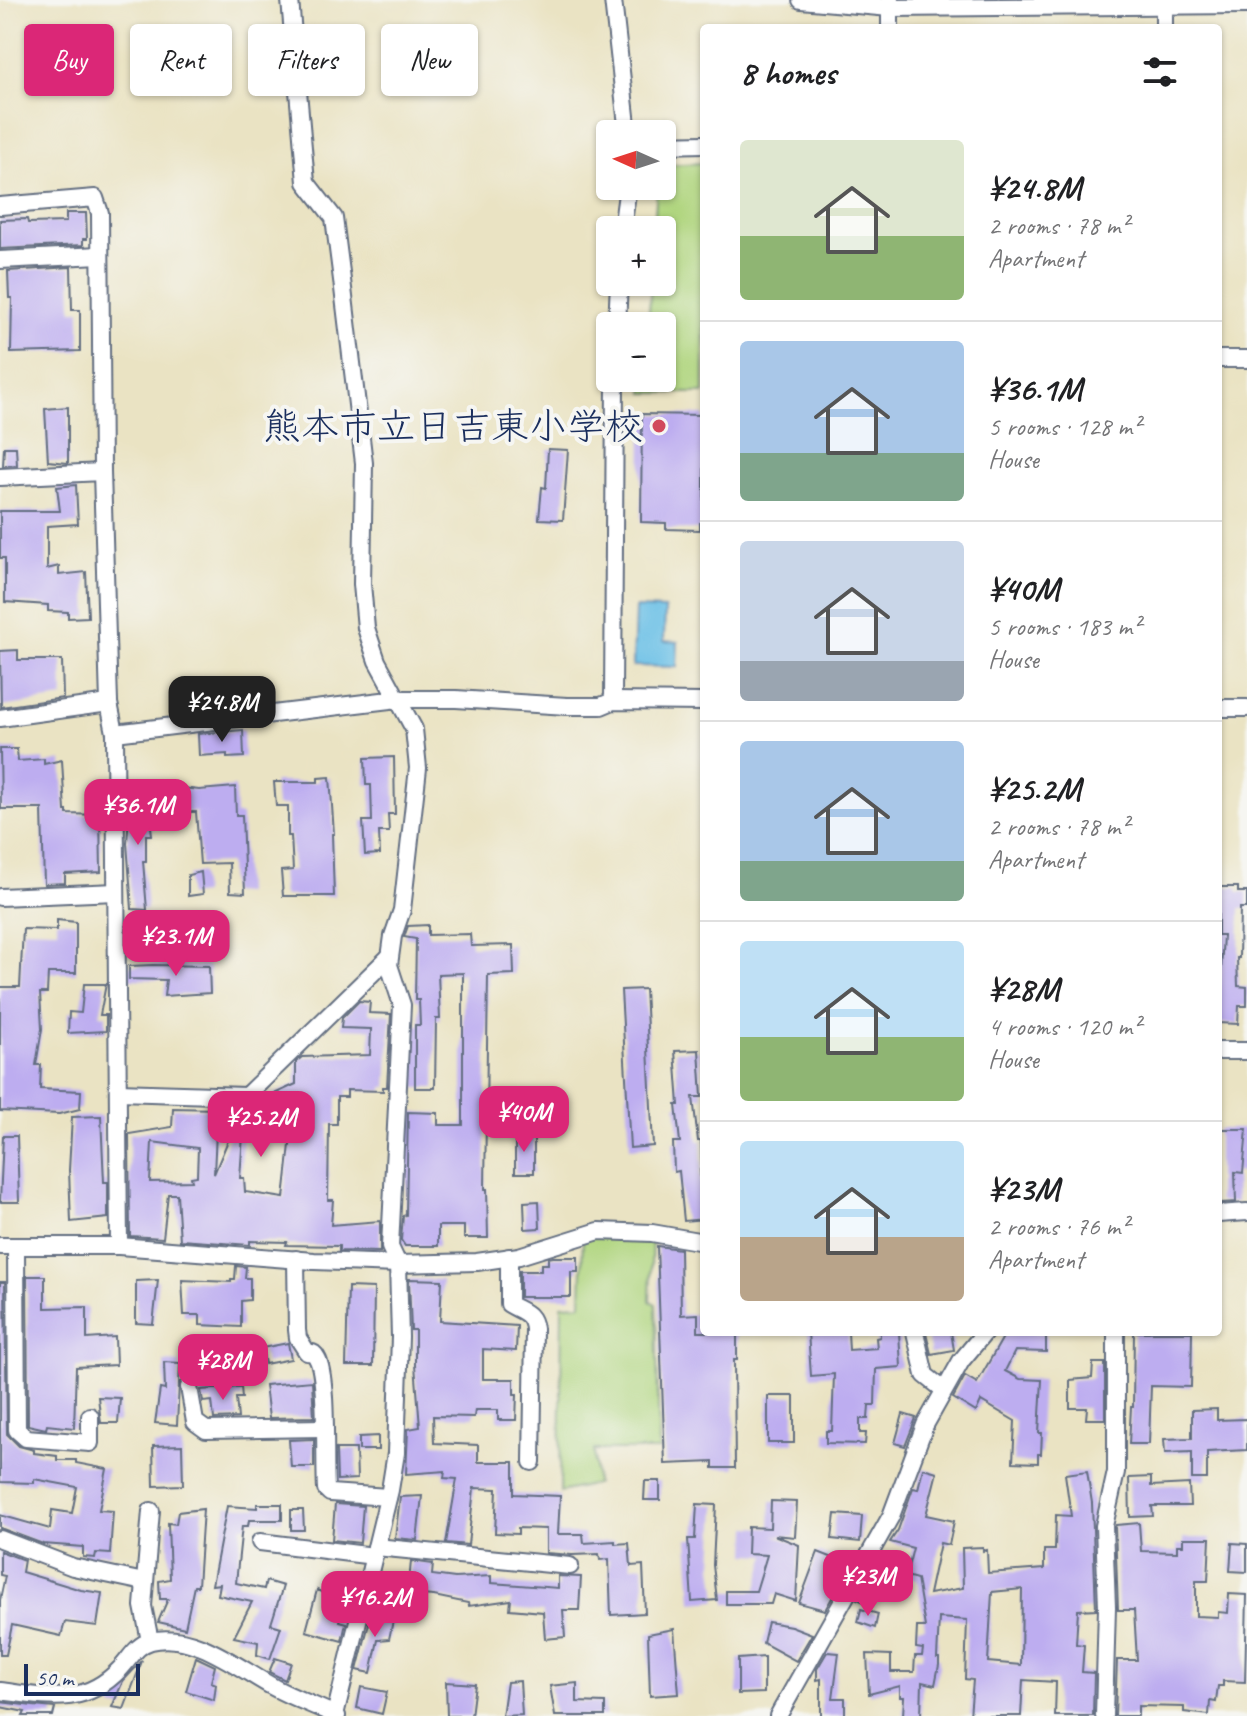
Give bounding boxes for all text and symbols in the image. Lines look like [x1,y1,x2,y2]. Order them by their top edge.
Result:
chip: Buy [24,24,114,96]
chip: Rent [130,24,232,96]
chip: Filters [248,24,365,96]
chip: New [381,24,478,96]
icon: filters [1138,50,1182,94]
text: 8 homes [740,51,836,94]
north arrow [596,120,676,200]
map controls [596,120,676,392]
text: ¥24.8M [988,166,1081,209]
icon: home [804,172,900,268]
text: 2 rooms · 78 m² [988,209,1129,242]
button: + [596,216,676,296]
text: Apartment [988,242,1084,275]
button: − [596,312,676,392]
text: ¥36.1M [988,367,1081,410]
icon: home [804,373,900,469]
place label: 熊本市立日吉東小学校 [263,403,643,450]
text: 5 rooms · 128 m² [988,410,1140,443]
marker: 熊本市立日吉東小学校 [650,417,668,435]
text: House [988,443,1039,476]
text: ¥40M [988,567,1059,610]
icon: home [804,573,900,669]
text: 5 rooms · 183 m² [988,610,1140,643]
text: House [988,643,1039,676]
pin: ¥24.8M [157,676,287,744]
text: ¥24.8M [187,685,257,718]
text: ¥25.2M [988,767,1080,810]
icon: home [804,773,900,869]
pin: ¥36.1M [73,779,203,847]
text: ¥36.1M [102,788,174,821]
text: 2 rooms · 78 m² [988,810,1129,843]
text: Apartment [988,843,1084,876]
pin: ¥23.1M [111,910,241,978]
text: ¥23.1M [141,919,211,952]
text: ¥28M [988,967,1059,1010]
icon: home [804,973,900,1069]
text: 4 rooms · 120 m² [988,1010,1140,1043]
text: House [988,1043,1039,1076]
pin: ¥40M [477,1086,571,1154]
pin: ¥25.2M [196,1091,326,1159]
text: ¥40M [497,1095,551,1128]
text: ¥25.2M [226,1100,296,1133]
text: ¥23M [988,1167,1059,1210]
icon: home [804,1173,900,1269]
text: 2 rooms · 76 m² [988,1210,1129,1243]
text: Apartment [988,1243,1084,1276]
pin: ¥28M [176,1334,270,1402]
text: ¥28M [196,1343,250,1376]
pin: ¥23M [821,1550,915,1618]
text: ¥23M [841,1559,895,1592]
pin: ¥16.2M [310,1571,440,1639]
text: ¥16.2M [339,1580,411,1613]
scale bar [24,1660,140,1696]
text: 50 m [36,1664,73,1692]

